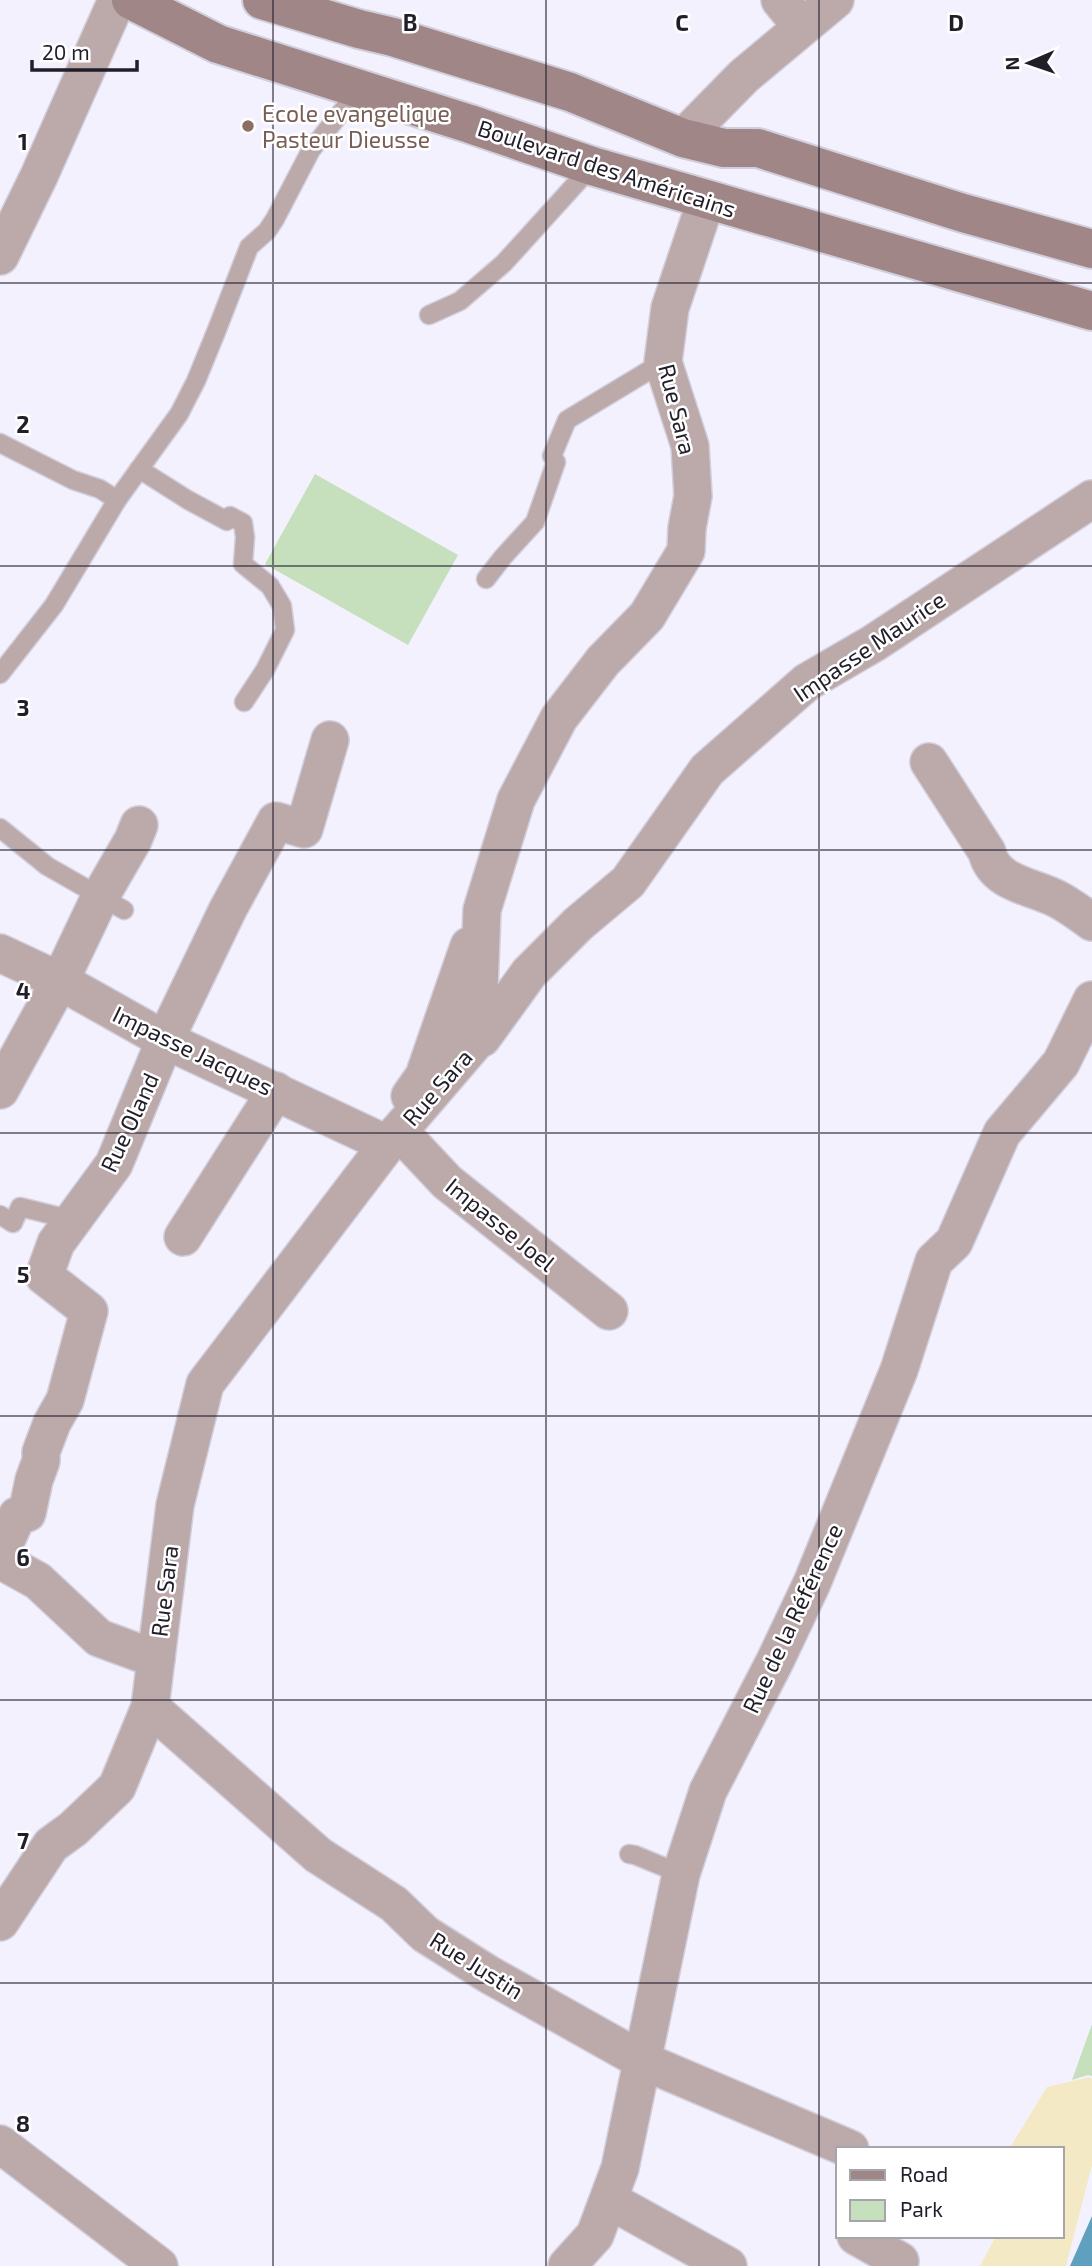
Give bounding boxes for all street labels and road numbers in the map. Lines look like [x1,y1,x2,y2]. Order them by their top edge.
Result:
street label: Boulevard des Américains [474,113,740,223]
street label: Rue Sara [653,361,703,457]
street label: Impasse Maurice [788,585,950,707]
street label: Impasse Jacques [109,999,277,1101]
street label: Rue Sara [396,1043,478,1131]
street label: Rue Oland [94,1068,164,1176]
street label: Impasse Joel [441,1171,561,1277]
street label: Rue de la Référence [736,1519,848,1717]
street label: Rue Sara [144,1544,184,1638]
street label: Rue Justin [425,1925,529,2005]

